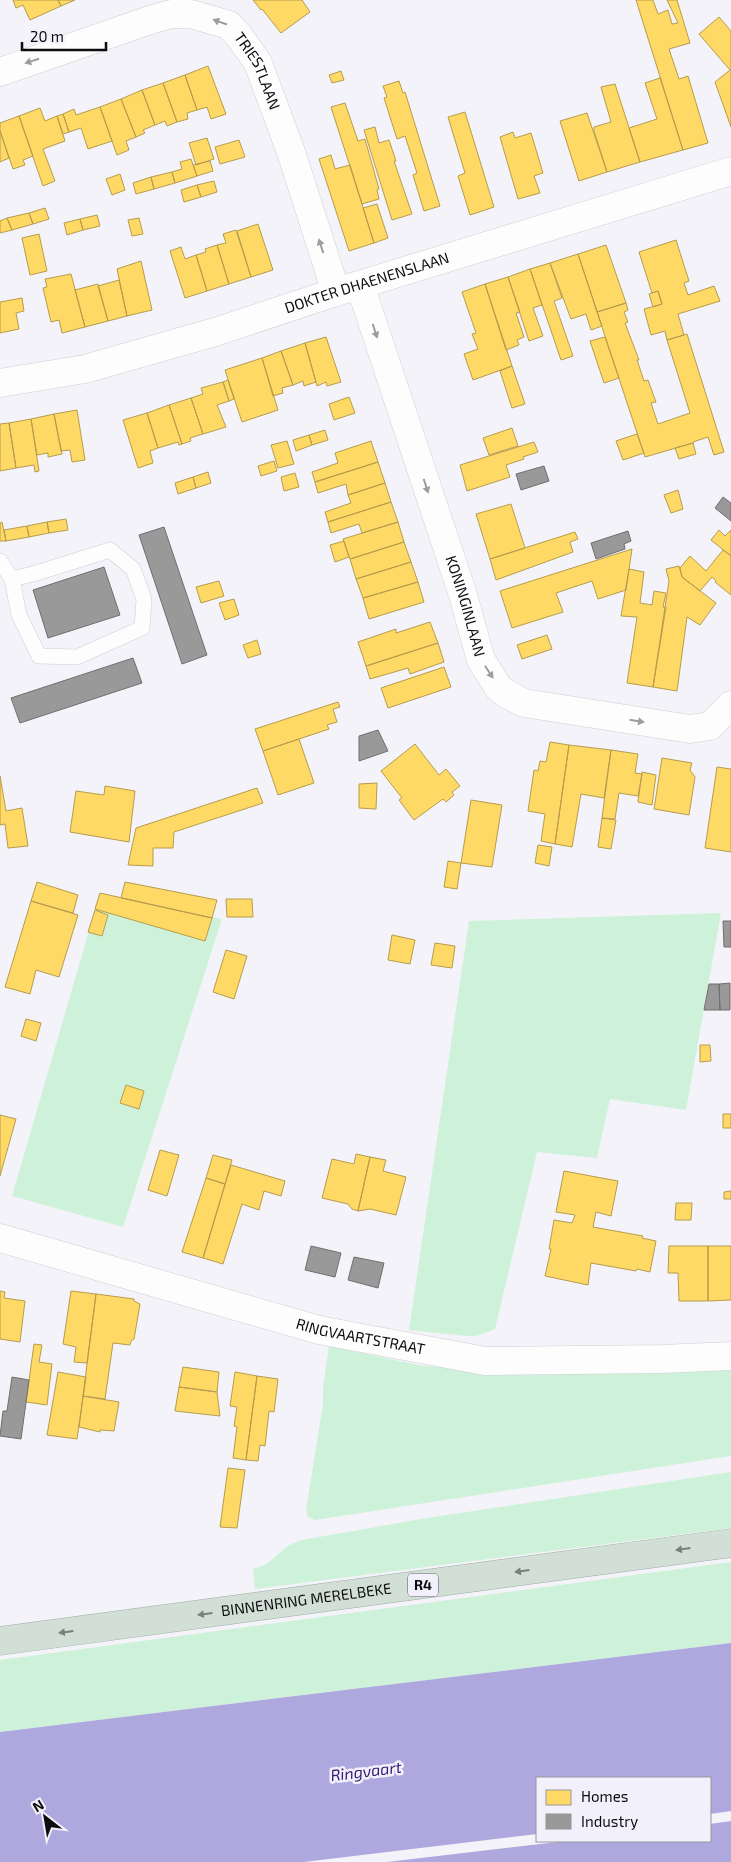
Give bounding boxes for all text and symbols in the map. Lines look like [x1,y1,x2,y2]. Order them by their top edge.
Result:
one-way arrow [213,18,228,25]
scale bar [22,20,106,52]
text: 20 m [30,27,64,45]
street label: TRIESTLAAN [231,28,284,112]
one-way arrow [24,58,39,66]
one-way arrow [316,238,324,253]
street label: DOKTER DHAENENSLAAN [282,248,451,316]
one-way arrow [372,324,379,339]
one-way arrow [423,478,430,493]
street label: KONINGINLAAN [442,553,490,658]
one-way arrow [484,666,494,679]
one-way arrow [630,718,646,726]
street label: RINGVAARTSTRAAT [294,1314,427,1358]
one-way arrow [674,1546,690,1554]
one-way arrow [513,1567,529,1575]
road number: R4 [408,1574,438,1596]
street label: BINNENRING MERELBEKE [220,1579,392,1619]
one-way arrow [196,1610,212,1618]
one-way arrow [57,1628,73,1636]
water label: Ringvaart [329,1757,404,1784]
legend [536,1777,711,1842]
text: Homes [581,1787,628,1805]
north arrow [20,1792,70,1842]
text: N [29,1796,47,1815]
text: Industry [581,1812,638,1830]

